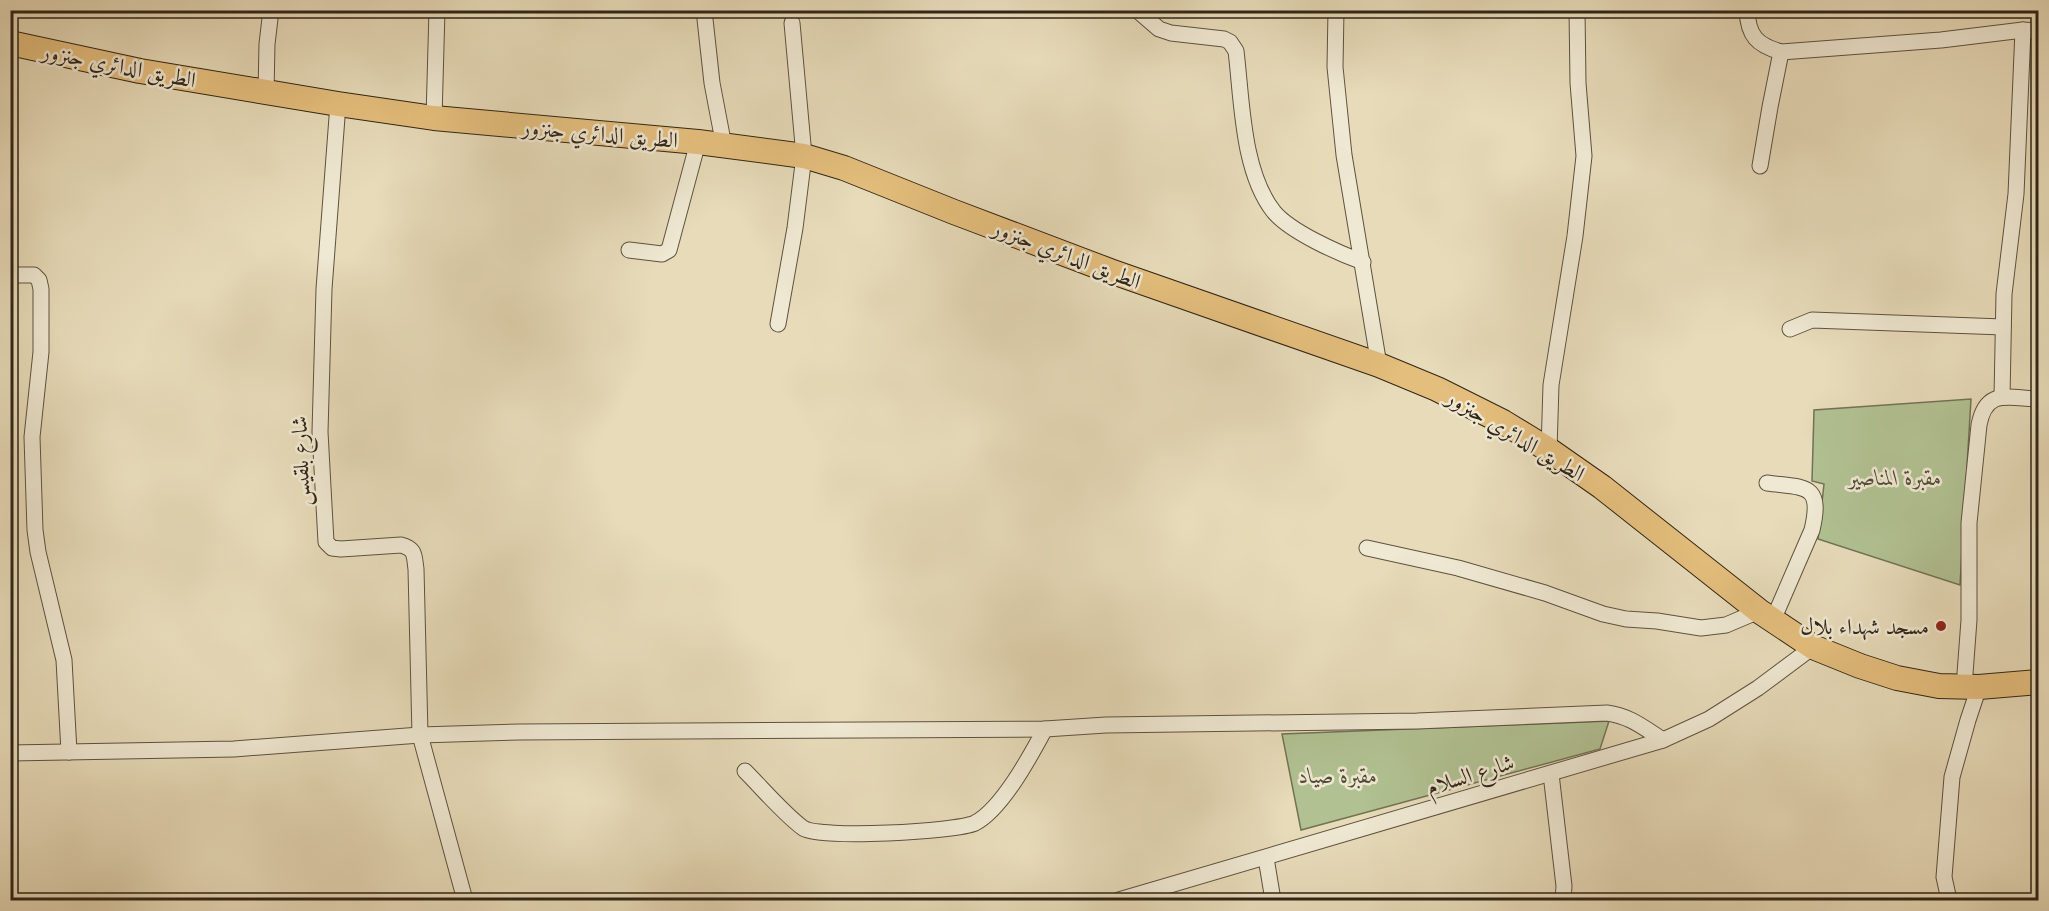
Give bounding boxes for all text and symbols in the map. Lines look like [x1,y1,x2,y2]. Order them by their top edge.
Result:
street label: الطريق الدائري جنزور [37,36,198,98]
street label: الطريق الدائري جنزور [519,112,679,158]
street label: الطريق الدائري جنزور [986,212,1145,299]
street label: الطريق الدائري جنزور [1438,382,1590,491]
street label: شارع بلقيس [284,415,321,506]
park label: مقبرة المناصير [1846,463,1942,493]
place label: مسجد شهداء بلال [1800,612,1929,642]
marker: مسجد شهداء بلال [1934,619,1948,633]
street label: شارع السلام [1423,747,1519,806]
park label: مقبرة صياد [1299,761,1377,791]

